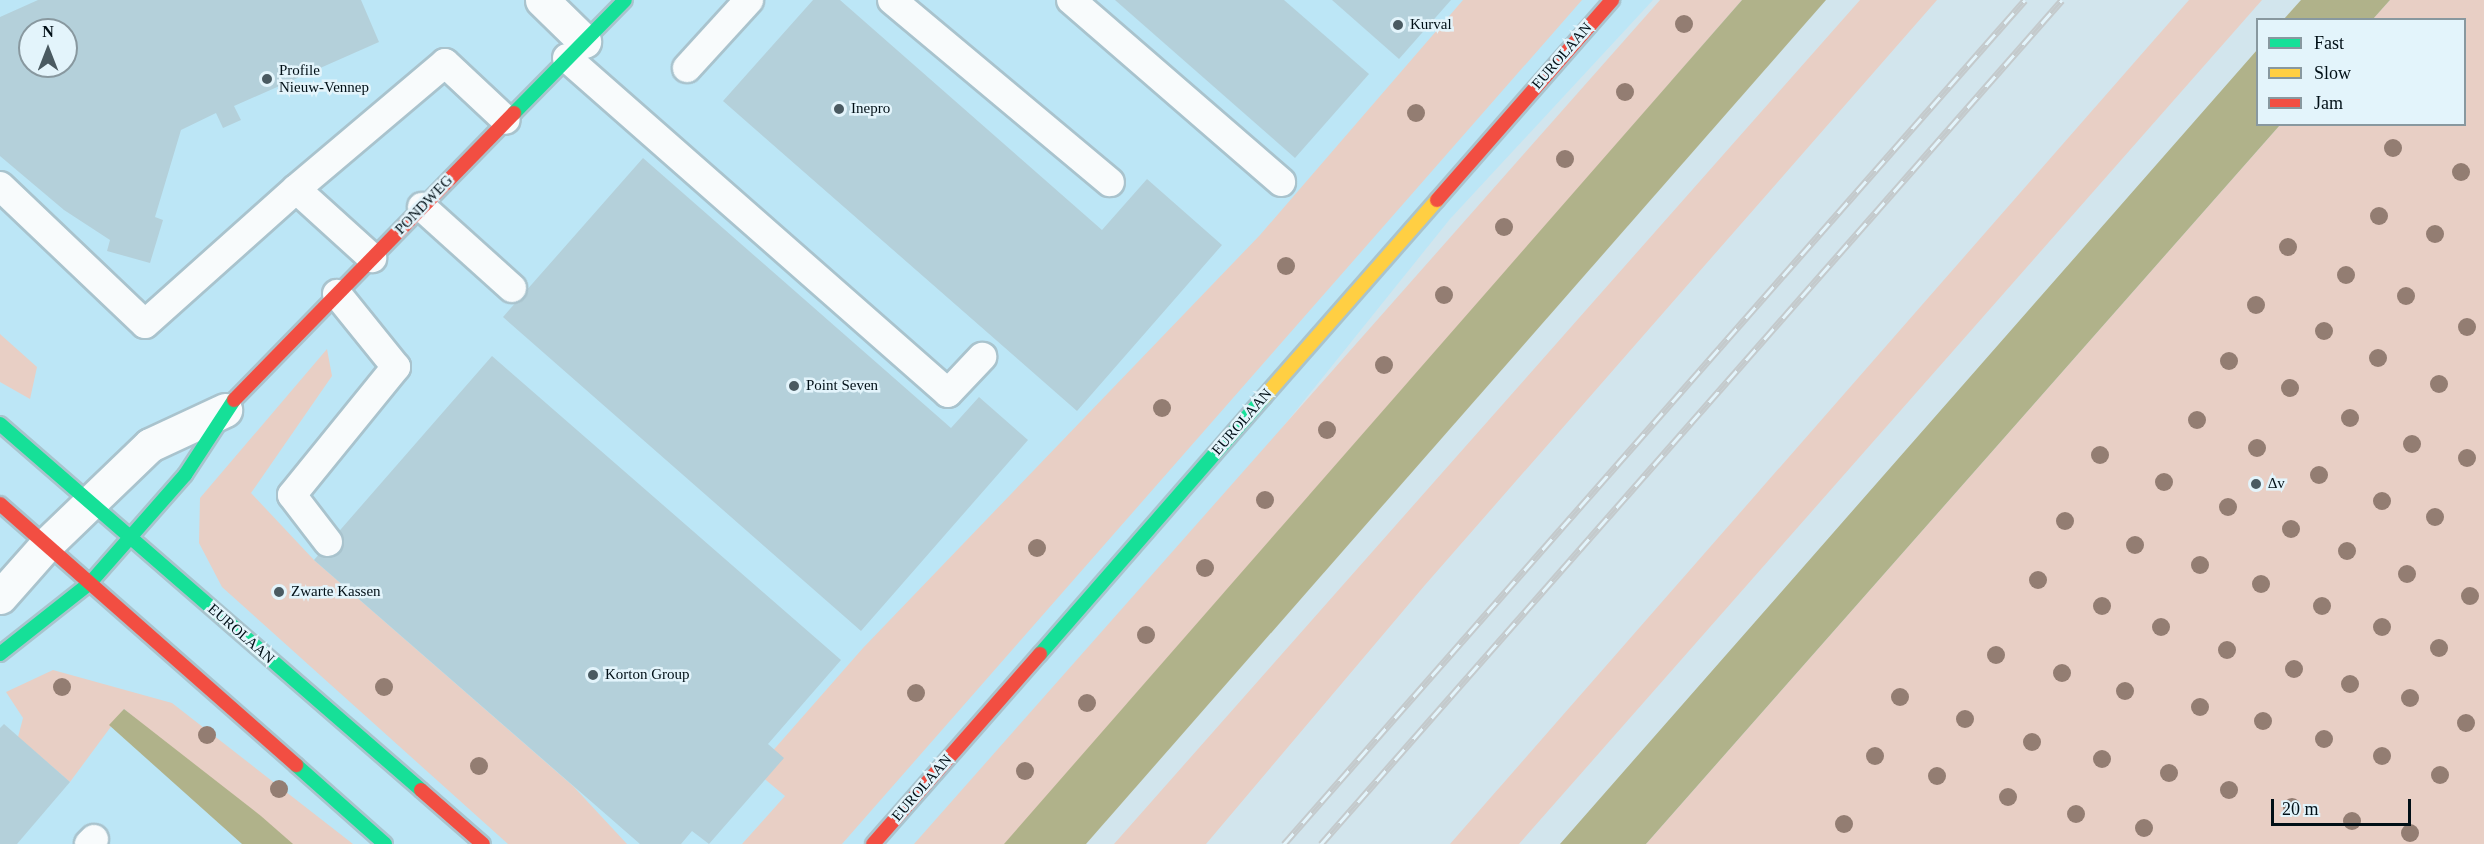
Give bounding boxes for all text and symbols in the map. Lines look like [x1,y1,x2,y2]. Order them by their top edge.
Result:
place label: Kurval [1410,16,1452,34]
north arrow [18,18,78,78]
marker: Kurval [1391,18,1405,32]
legend [2256,18,2466,126]
street label: EUROLAAN [1528,19,1596,93]
text: N [42,23,54,40]
text: Fast [2314,33,2344,53]
place label: Profile Nieuw-Vennep [279,61,369,96]
text: Slow [2314,63,2351,83]
marker: Profile Nieuw-Vennep [260,72,274,86]
text: Jam [2314,93,2343,113]
place label: Inepro [851,100,890,118]
marker: Inepro [832,102,846,116]
street label: PONDWEG [391,172,457,238]
place label: Point Seven [806,377,878,395]
marker: Point Seven [787,379,801,393]
street label: EUROLAAN [1208,385,1276,459]
place label: ∆v [2268,475,2285,493]
marker: ∆v [2249,477,2263,491]
place label: Zwarte Kassen [291,583,381,601]
marker: Zwarte Kassen [272,585,286,599]
street label: EUROLAAN [204,600,278,668]
place label: Korton Group [605,666,690,684]
marker: Korton Group [586,668,600,682]
street label: EUROLAAN [888,751,956,825]
scale bar [2274,787,2414,825]
text: 20 m [2282,799,2319,819]

